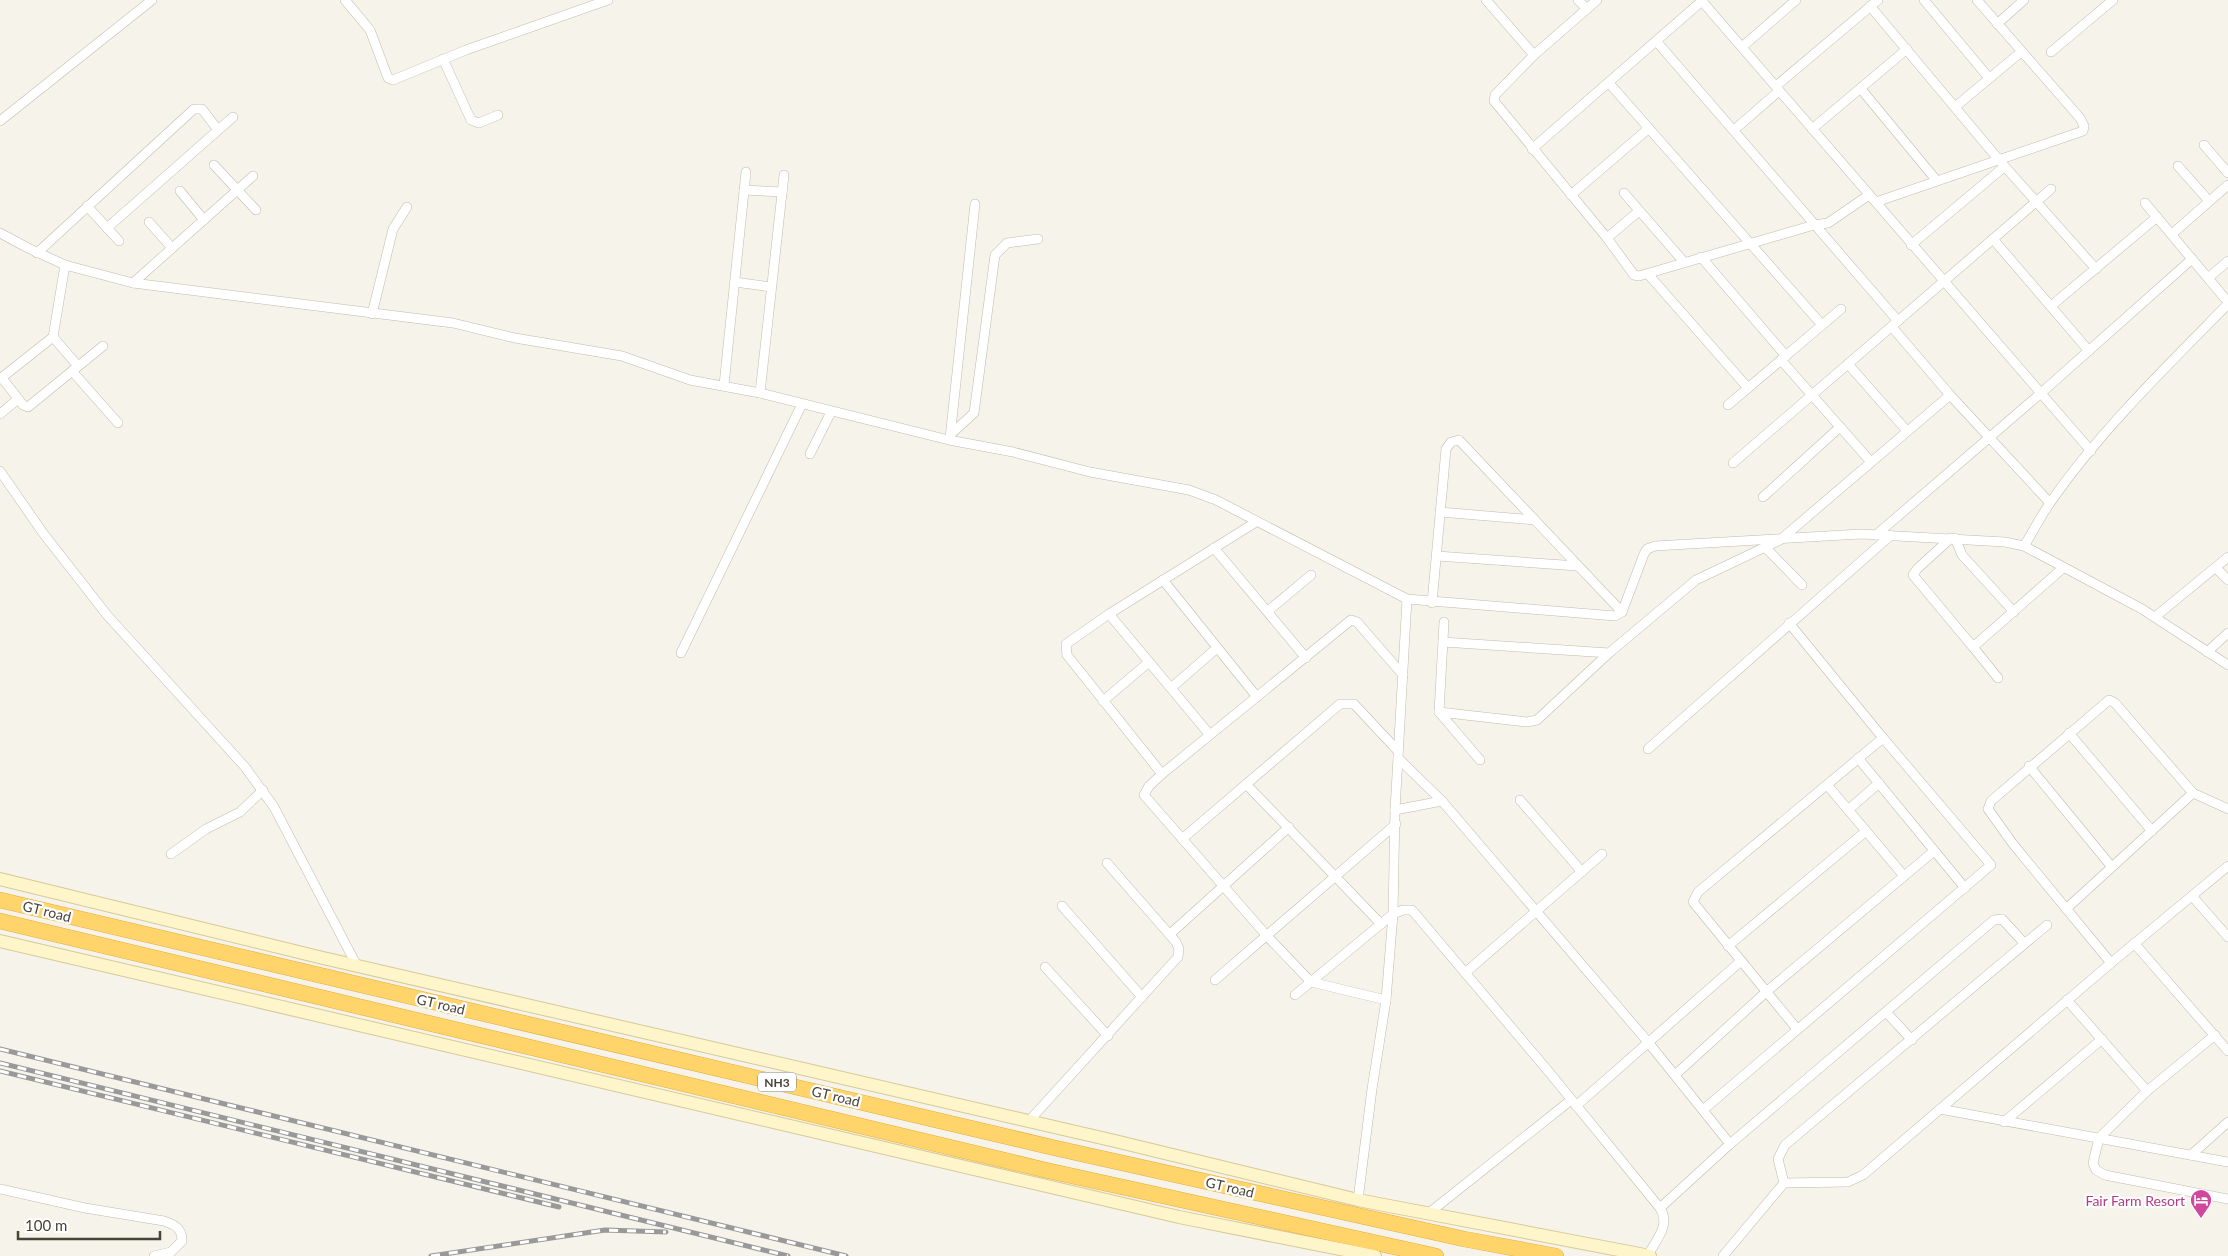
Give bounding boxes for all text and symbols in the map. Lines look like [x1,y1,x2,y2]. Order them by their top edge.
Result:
street label: GT road [21,897,73,925]
street label: GT road [415,990,467,1018]
road number: NH3 [758,1072,796,1092]
street label: GT road [810,1082,862,1110]
street label: GT road [1204,1173,1256,1201]
hotel icon: Fair Farm Resort [2189,1188,2213,1219]
place label: Fair Farm Resort [2085,1192,2185,1209]
scale bar [18,1208,160,1240]
text: 100 m [25,1216,67,1234]

